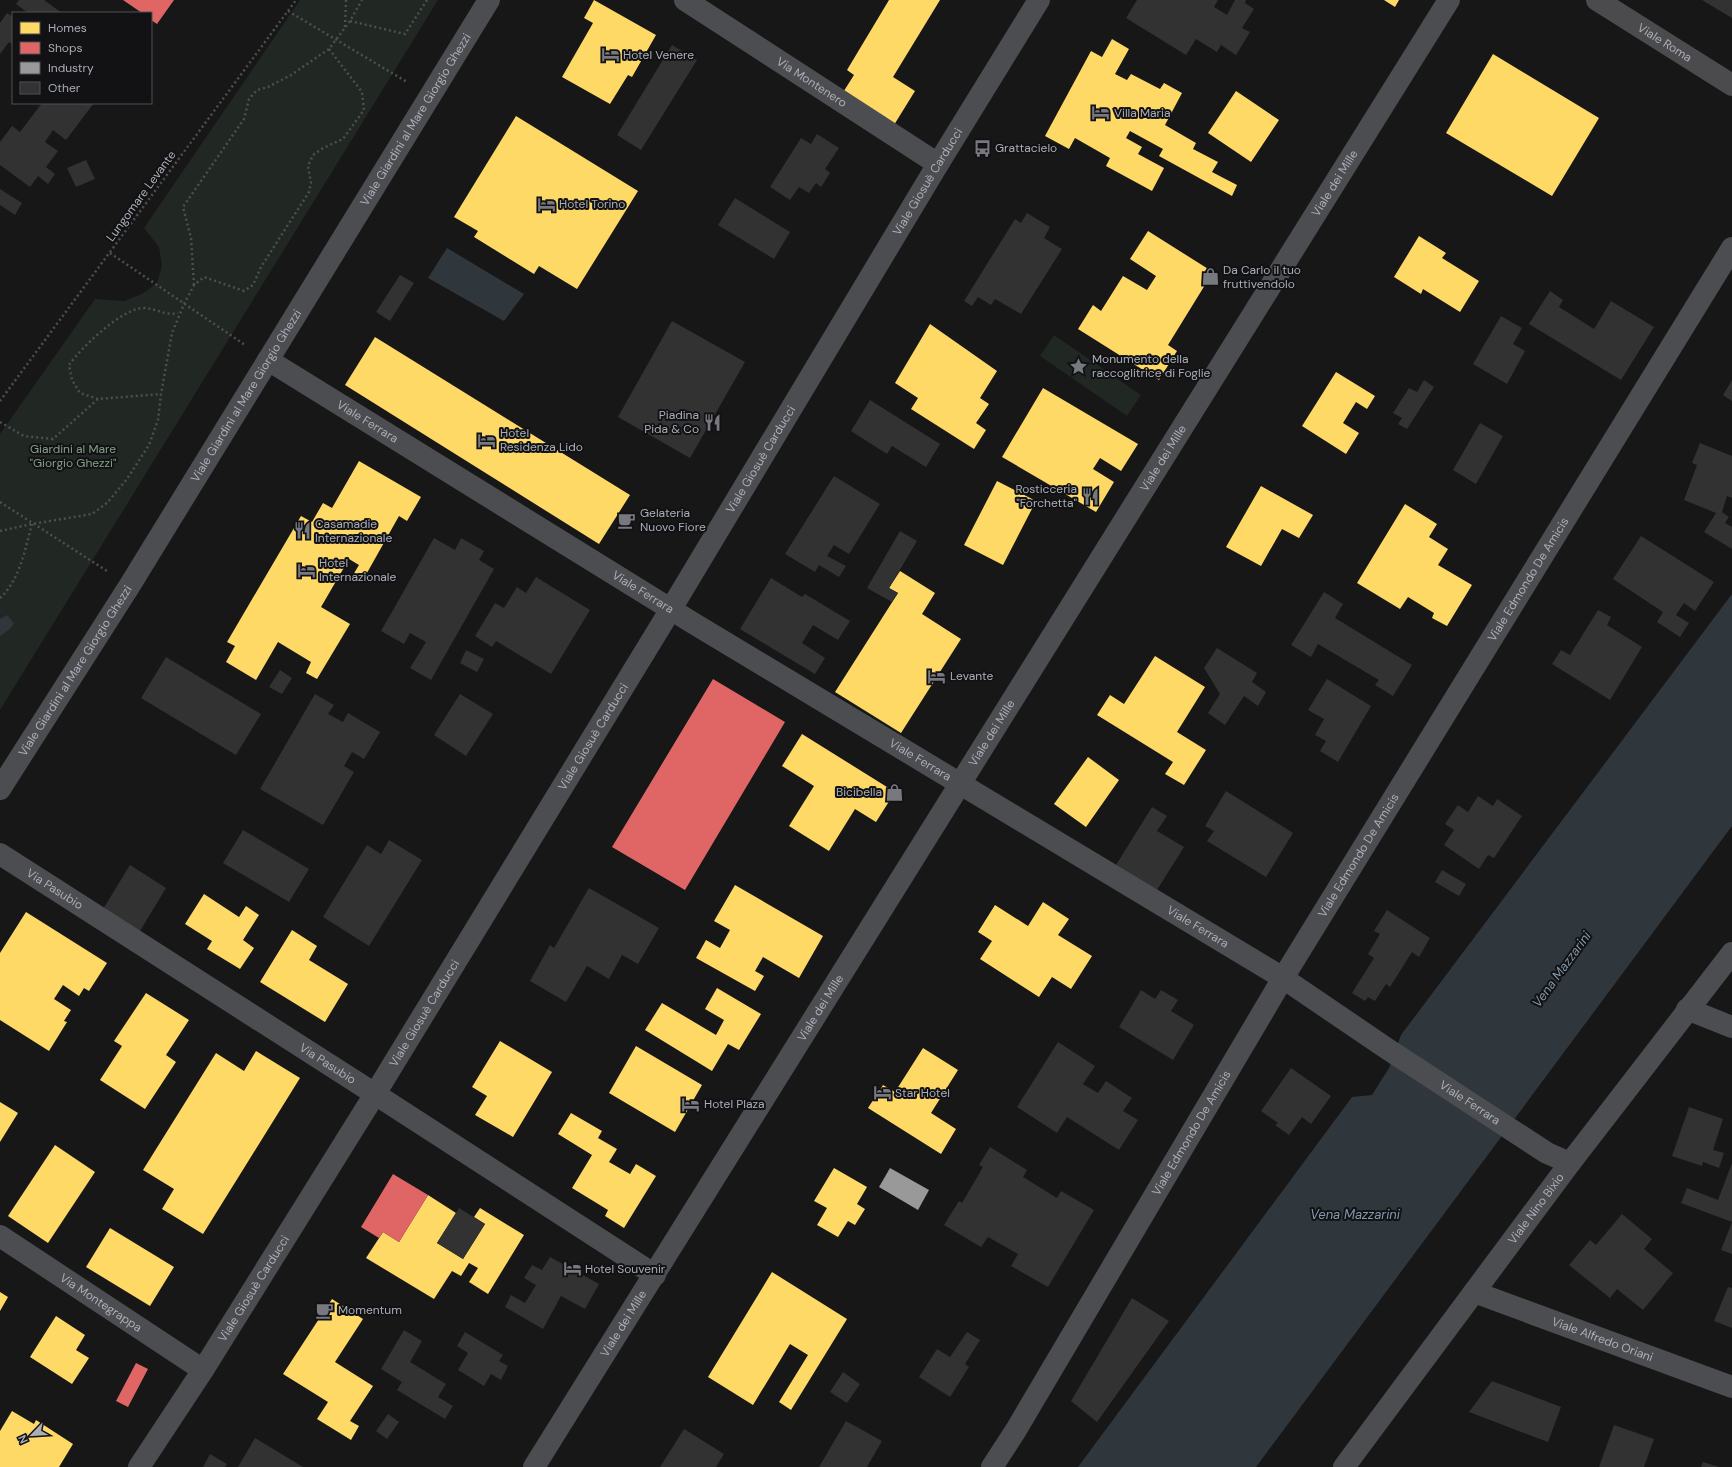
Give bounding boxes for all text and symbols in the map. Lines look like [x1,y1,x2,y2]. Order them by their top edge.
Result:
legend [12,12,152,104]
text: Homes [48,20,87,36]
street label: Viale Roma [1634,20,1695,66]
street label: Viale Giardini al Mare Giorgio Ghezzi [357,30,475,209]
text: Shops [48,40,83,56]
hotel icon: Hotel Venere [600,45,620,65]
place label: Hotel Venere [623,47,694,63]
street label: Via Montenero [773,53,850,111]
text: Industry [48,60,94,76]
text: Other [48,80,81,96]
hotel icon: Villa Maria [1091,103,1111,123]
place label: Villa Maria [1114,105,1170,121]
street label: Viale Giosuè Carducci [889,125,966,238]
bus stop icon: Grattacielo [972,138,992,158]
place label: Grattacielo [995,140,1057,156]
street label: Lungomare Levante [103,147,179,245]
street label: Viale dei Mille [1308,147,1362,220]
hotel icon: Hotel Torino [536,194,556,214]
place label: Hotel Torino [559,196,625,212]
place label: Da Carlo il tuo fruttivendolo [1223,262,1301,292]
shop icon: Da Carlo il tuo fruttivendolo [1200,267,1220,287]
street label: Viale Giardini al Mare Giorgio Ghezzi [187,306,305,485]
place label: Monumento della raccoglitrice di Foglie [1092,351,1211,381]
place icon: Monumento della raccoglitrice di Foglie [1069,356,1089,376]
street label: Viale Ferrara [334,396,401,447]
street label: Viale Giosuè Carducci [722,403,799,516]
place label: Piadina Pida & Co [644,407,699,437]
restaurant icon: Piadina Pida & Co [702,412,722,432]
street label: Viale dei Mille [1136,422,1190,495]
place label: Hotel Residenza Lido [500,425,583,455]
hotel icon: Hotel Residenza Lido [477,430,497,450]
park label: Giardini al Mare "Giorgio Ghezzi" [30,441,117,471]
place label: Rosticceria "Forchetta" [1015,481,1078,511]
restaurant icon: Rosticceria "Forchetta" [1080,486,1100,506]
place label: Gelateria Nuovo Fiore [640,505,706,535]
cafe icon: Gelateria Nuovo Fiore [617,510,637,530]
street label: Viale Edmondo De Amicis [1484,514,1572,644]
place label: Casamadie Internazionale [315,516,392,546]
restaurant icon: Casamadie Internazionale [292,521,312,541]
place label: Hotel Internazionale [319,555,396,585]
hotel icon: Hotel Internazionale [296,560,316,580]
street label: Viale Ferrara [609,567,677,617]
street label: Viale Giardini al Mare Giorgio Ghezzi [15,582,136,759]
hotel icon: Levante [927,666,947,686]
place label: Levante [950,668,994,684]
street label: Viale Giosuè Carducci [554,680,632,793]
street label: Viale dei Mille [965,697,1019,769]
street label: Viale Ferrara [886,735,954,785]
shop icon: Bicibella [885,782,905,802]
place label: Bicibella [836,784,882,800]
street label: Viale Edmondo De Amicis [1314,790,1403,920]
street label: Via Pasubio [23,865,86,913]
street label: Viale Ferrara [1164,902,1232,952]
water label: Vena Mazzarini [1528,927,1595,1011]
street label: Viale Giosuè Carducci [385,957,463,1070]
street label: Viale dei Mille [793,971,847,1044]
street label: Via Pasubio [296,1040,359,1088]
street label: Viale Edmondo De Amicis [1148,1068,1235,1199]
street label: Viale Ferrara [1436,1077,1503,1128]
hotel icon: Star Hotel [872,1083,892,1103]
place label: Star Hotel [895,1085,950,1101]
hotel icon: Hotel Plaza [681,1094,701,1114]
place label: Hotel Plaza [704,1096,764,1112]
street label: Viale Nino Bixio [1504,1170,1568,1247]
water label: Vena Mazzarini [1310,1206,1401,1223]
street label: Viale Giosuè Carducci [214,1232,293,1345]
hotel icon: Hotel Souvenir [562,1259,582,1279]
place label: Hotel Souvenir [585,1261,666,1277]
street label: Via Montegrappa [57,1270,145,1336]
street label: Viale dei Mille [597,1287,650,1360]
cafe icon: Momentum [315,1300,335,1320]
place label: Momentum [338,1302,402,1318]
street label: Viale Alfredo Oriani [1550,1313,1656,1365]
north arrow [12,1415,52,1455]
text: N [15,1433,31,1446]

